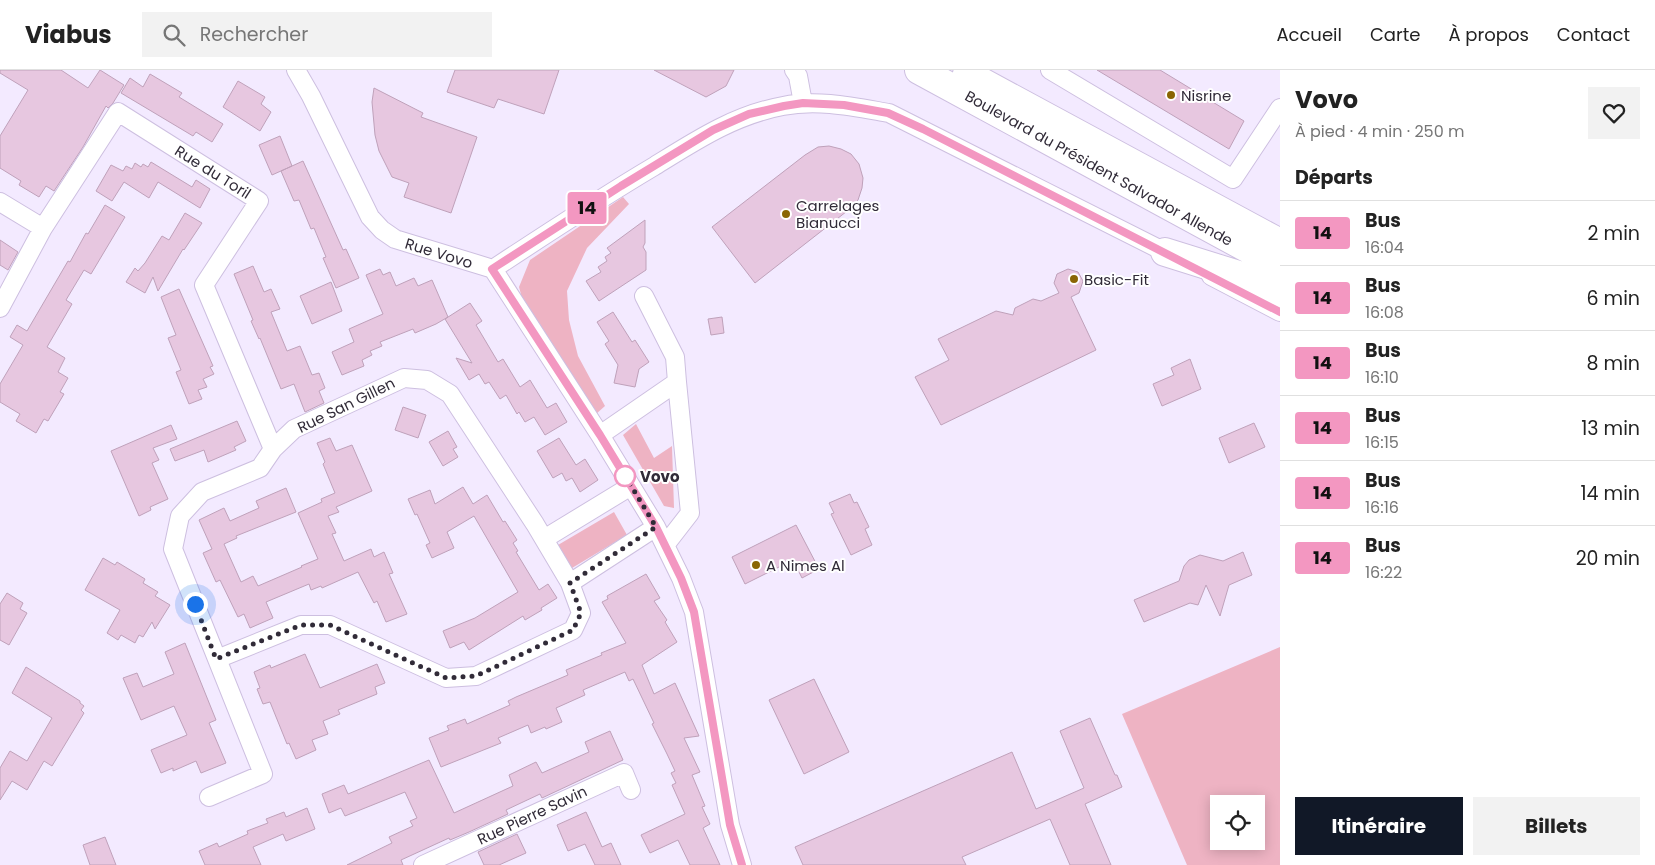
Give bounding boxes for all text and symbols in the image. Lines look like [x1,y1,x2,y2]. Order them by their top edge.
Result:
search box [142,12,492,57]
text: Viabus [25,18,112,51]
icon: search [160,21,188,49]
text: Rechercher [200,21,308,48]
text: Accueil [1276,22,1342,47]
text: Carte [1370,22,1420,47]
text: À propos [1448,22,1529,47]
text: Contact [1557,22,1630,47]
text: Vovo [1295,83,1358,116]
street label: Boulevard du Président Salvador Allende [961,85,1237,251]
place label: Nisrine [1181,85,1231,106]
button: heart [1588,87,1640,139]
marker: Nisrine [1165,89,1177,101]
text: À pied · 4 min · 250 m [1295,120,1464,143]
street label: Rue du Toril [171,140,255,204]
text: Départs [1295,164,1373,191]
line badge: 14 [564,192,610,224]
text: 14 [578,195,596,220]
place label: Carrelages Bianucci [796,195,879,233]
text: Bus [1365,207,1401,234]
marker: Carrelages Bianucci [780,208,792,220]
text: 14 [1313,220,1332,245]
text: 2 min [1588,220,1640,247]
street label: Rue Vovo [403,233,475,273]
text: 16:04 [1365,236,1404,259]
place label: Basic-Fit [1084,269,1149,290]
text: Bus [1365,272,1401,299]
marker: Basic-Fit [1068,273,1080,285]
text: 14 [1313,285,1332,310]
text: 6 min [1586,285,1640,312]
text: 16:08 [1365,301,1404,324]
text: Bus [1365,337,1401,364]
text: 14 [1313,350,1332,375]
text: 8 min [1587,350,1640,377]
text: 16:10 [1365,366,1399,389]
street label: Rue San Gillen [294,372,398,438]
text: Bus [1365,402,1401,429]
text: 14 [1313,415,1332,440]
text: 13 min [1581,415,1640,442]
text: 16:15 [1365,431,1399,454]
marker: Vovo [614,465,636,487]
place label: Vovo [640,466,680,487]
text: Bus [1365,467,1401,494]
text: 14 [1313,480,1332,505]
text: 14 min [1580,480,1640,507]
text: 16:16 [1365,496,1399,519]
text: Bus [1365,532,1401,559]
text: 14 [1313,545,1332,570]
text: 20 min [1576,545,1640,572]
place label: A Nimes Al [766,555,845,576]
marker: A Nimes Al [750,559,762,571]
text: 16:22 [1365,561,1402,584]
your location [183,592,208,617]
street label: Rue Pierre Savin [474,780,590,850]
map controls [1210,795,1265,850]
button: locate [1210,795,1265,850]
button: Itinéraire [1295,797,1463,855]
button: Billets [1473,797,1640,855]

